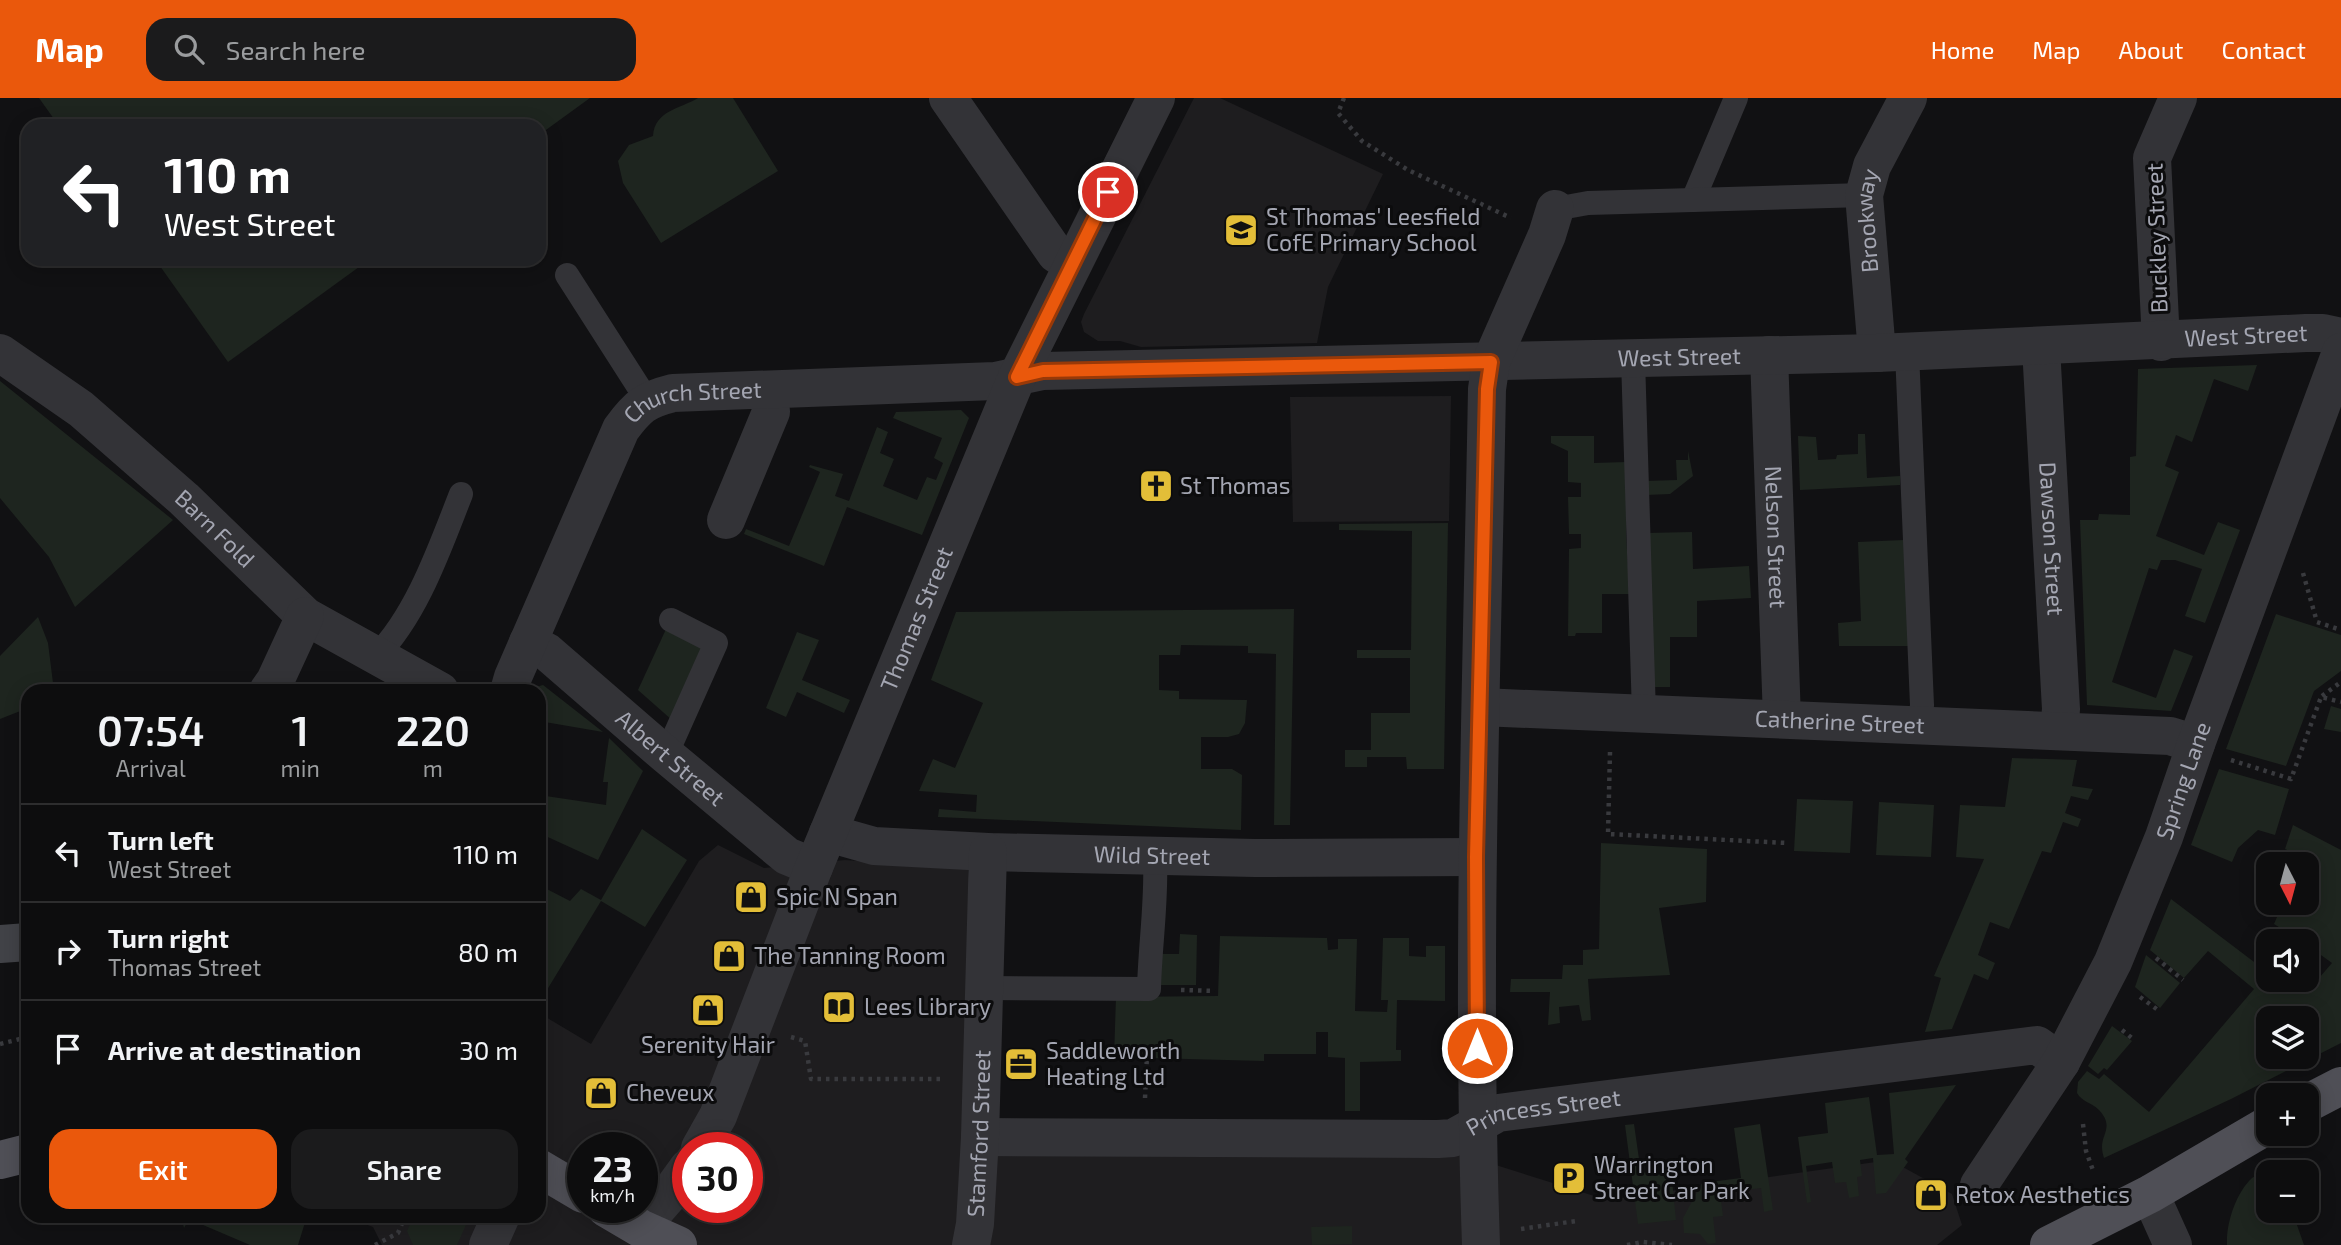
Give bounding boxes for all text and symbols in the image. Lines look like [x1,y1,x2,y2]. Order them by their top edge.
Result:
search box [146,18,636,81]
text: Map [35,29,104,69]
icon: search [170,30,208,68]
text: Search here [226,34,365,65]
text: Home [1931,35,1994,64]
text: Map [2032,35,2080,64]
text: About [2118,35,2184,64]
text: Contact [2222,35,2306,64]
text: 110 m [164,144,291,203]
icon: left [49,147,140,238]
pin [1078,162,1138,222]
street label: Buckley Street [2139,162,2173,314]
street label: Brookway [1849,165,1884,274]
icon: arrive [1089,173,1127,211]
place label: St Thomas' Leesfield CofE Primary School [1266,202,1480,256]
text: West Street [164,204,335,242]
school or university icon: St Thomas' Leesfield CofE Primary School [1222,211,1260,249]
street label: West Street [2184,318,2308,352]
street label: West Street [1617,341,1741,372]
street label: Church Street [617,375,763,428]
street label: Dawson Street [2034,461,2071,617]
street label: Nelson Street [1760,465,1793,609]
church icon: St Thomas [1137,467,1175,505]
place label: St Thomas [1180,471,1290,499]
street label: Barn Fold [170,483,261,573]
street label: Thomas Street [874,542,958,695]
street label: Albert Street [611,703,731,811]
text: 07:54 [97,704,205,754]
text: 1 [291,704,309,754]
text: 220 [396,704,470,754]
street label: Catherine Street [1754,704,1925,739]
street label: Spring Lane [2149,718,2216,843]
text: Arrival [116,754,186,782]
text: min [281,754,320,782]
text: m [423,754,443,782]
text: Turn left [108,824,214,855]
icon: left [49,834,87,872]
text: 110 m [453,838,518,869]
street label: Wild Street [1093,839,1211,870]
north arrow [2256,852,2319,915]
map controls [2256,852,2319,1223]
text: West Street [108,855,231,883]
shop icon: Spic N Span [732,878,770,916]
place label: Spic N Span [776,882,898,910]
text: Turn right [108,922,229,953]
button: sound [2256,929,2319,992]
icon: right [49,932,87,970]
text: 80 m [458,936,518,967]
shop icon: The Tanning Room [710,937,748,975]
place label: The Tanning Room [754,941,946,969]
text: Thomas Street [108,953,261,981]
library icon: Lees Library [820,988,858,1026]
shop icon: Serenity Hair [689,991,727,1029]
place label: Lees Library [864,992,991,1020]
button: layers [2256,1006,2319,1069]
position arrow [1440,1011,1514,1085]
icon: arrive [49,1030,87,1068]
place label: Serenity Hair [641,1030,775,1058]
text: Arrive at destination [108,1034,361,1065]
text: 30 m [459,1034,518,1065]
place label: Saddleworth Heating Ltd [1046,1036,1180,1090]
office icon: Saddleworth Heating Ltd [1002,1045,1040,1083]
street label: Stamford Street [960,1049,995,1218]
shop icon: Cheveux [582,1074,620,1112]
place label: Cheveux [626,1078,714,1106]
street label: Princess Street [1461,1083,1622,1141]
button: + [2256,1083,2319,1146]
button: Exit [49,1129,277,1209]
button: Share [291,1129,518,1209]
speed limit sign: 30 [672,1132,763,1223]
text: 23 [592,1147,633,1189]
place label: Warrington Street Car Park [1594,1150,1750,1204]
parking icon: Warrington Street Car Park [1550,1159,1588,1197]
button: − [2256,1160,2319,1223]
shop icon: Retox Aesthetics [1912,1176,1950,1214]
place label: Retox Aesthetics [1955,1180,2130,1208]
text: km/h [590,1184,635,1206]

